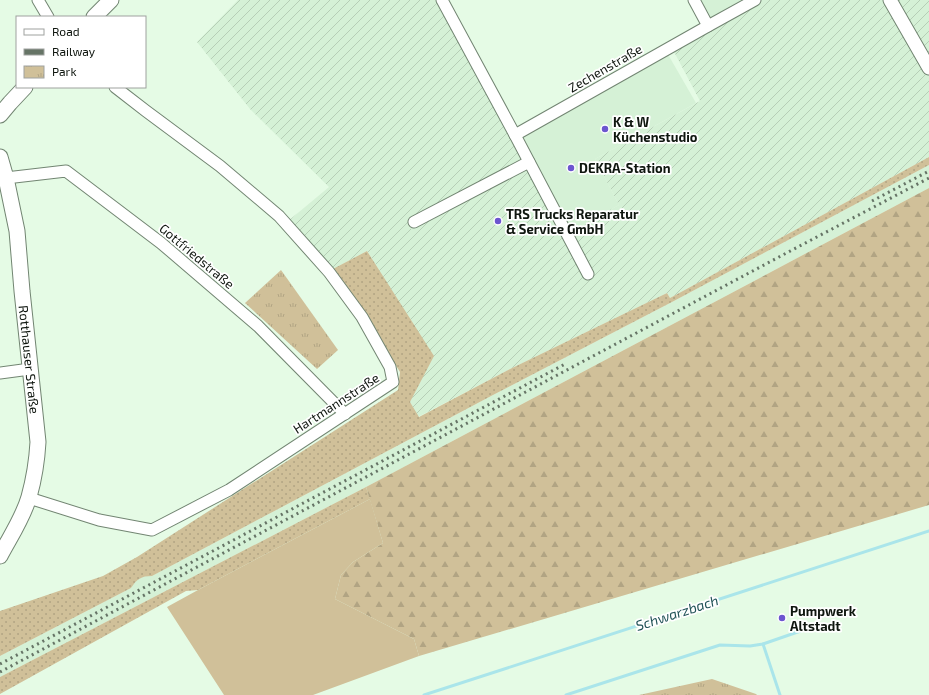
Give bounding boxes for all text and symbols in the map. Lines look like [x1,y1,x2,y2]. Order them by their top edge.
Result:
legend [16,16,146,88]
text: Road [52,24,80,38]
street label: Zechenstraße [565,40,645,96]
text: Railway [52,44,96,58]
text: Park [52,64,77,78]
place label: K & W Küchenstudio [613,114,698,145]
marker: K & W Küchenstudio [600,124,610,134]
place label: DEKRA-Station [579,160,671,176]
marker: DEKRA-Station [566,163,576,173]
place label: TRS Trucks Reparatur & Service GmbH [506,206,639,237]
marker: TRS Trucks Reparatur & Service GmbH [493,216,503,226]
street label: Gottfriedstraße [156,220,238,292]
street label: Rotthauser Straße [16,304,43,415]
street label: Hartmannstraße [290,369,382,437]
water label: Schwarzbach [633,591,720,634]
place label: Pumpwerk Altstadt [790,603,857,634]
marker: Pumpwerk Altstadt [777,613,787,623]

